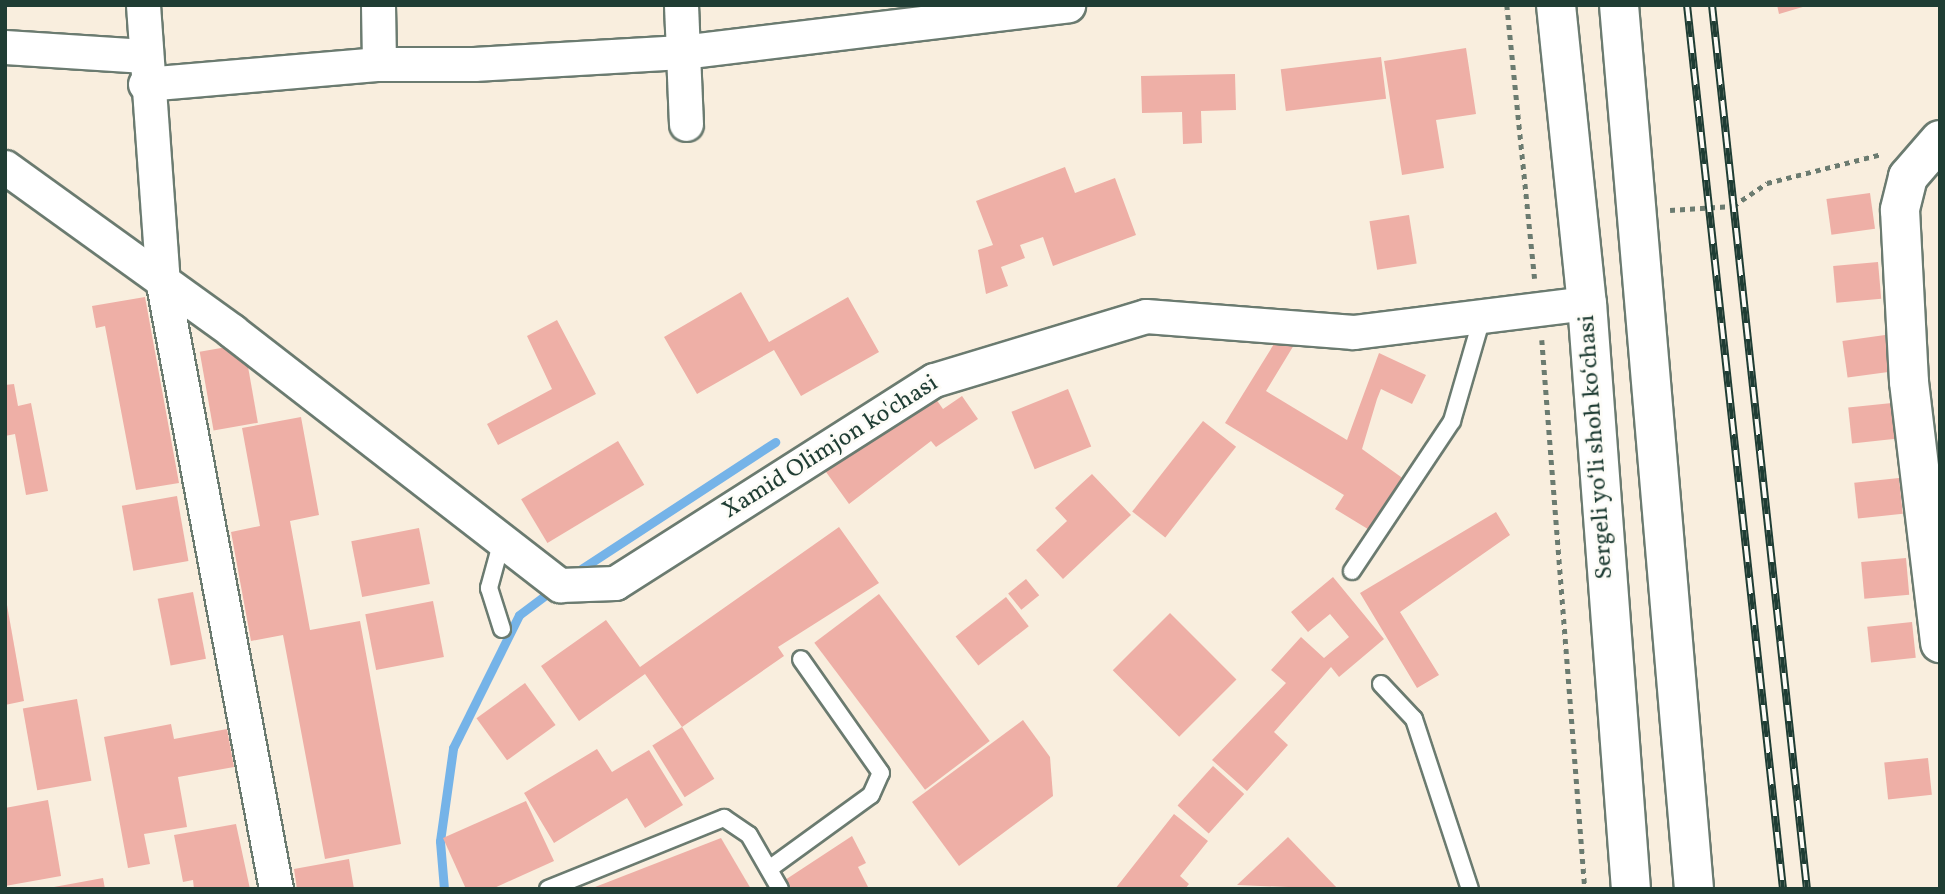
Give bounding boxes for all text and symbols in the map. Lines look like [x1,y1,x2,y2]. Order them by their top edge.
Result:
street label: Sergeli yo‘li shoh ko‘chasi [1573,313,1621,581]
street label: Xamid Olimjon ko'chasi [718,370,944,526]

